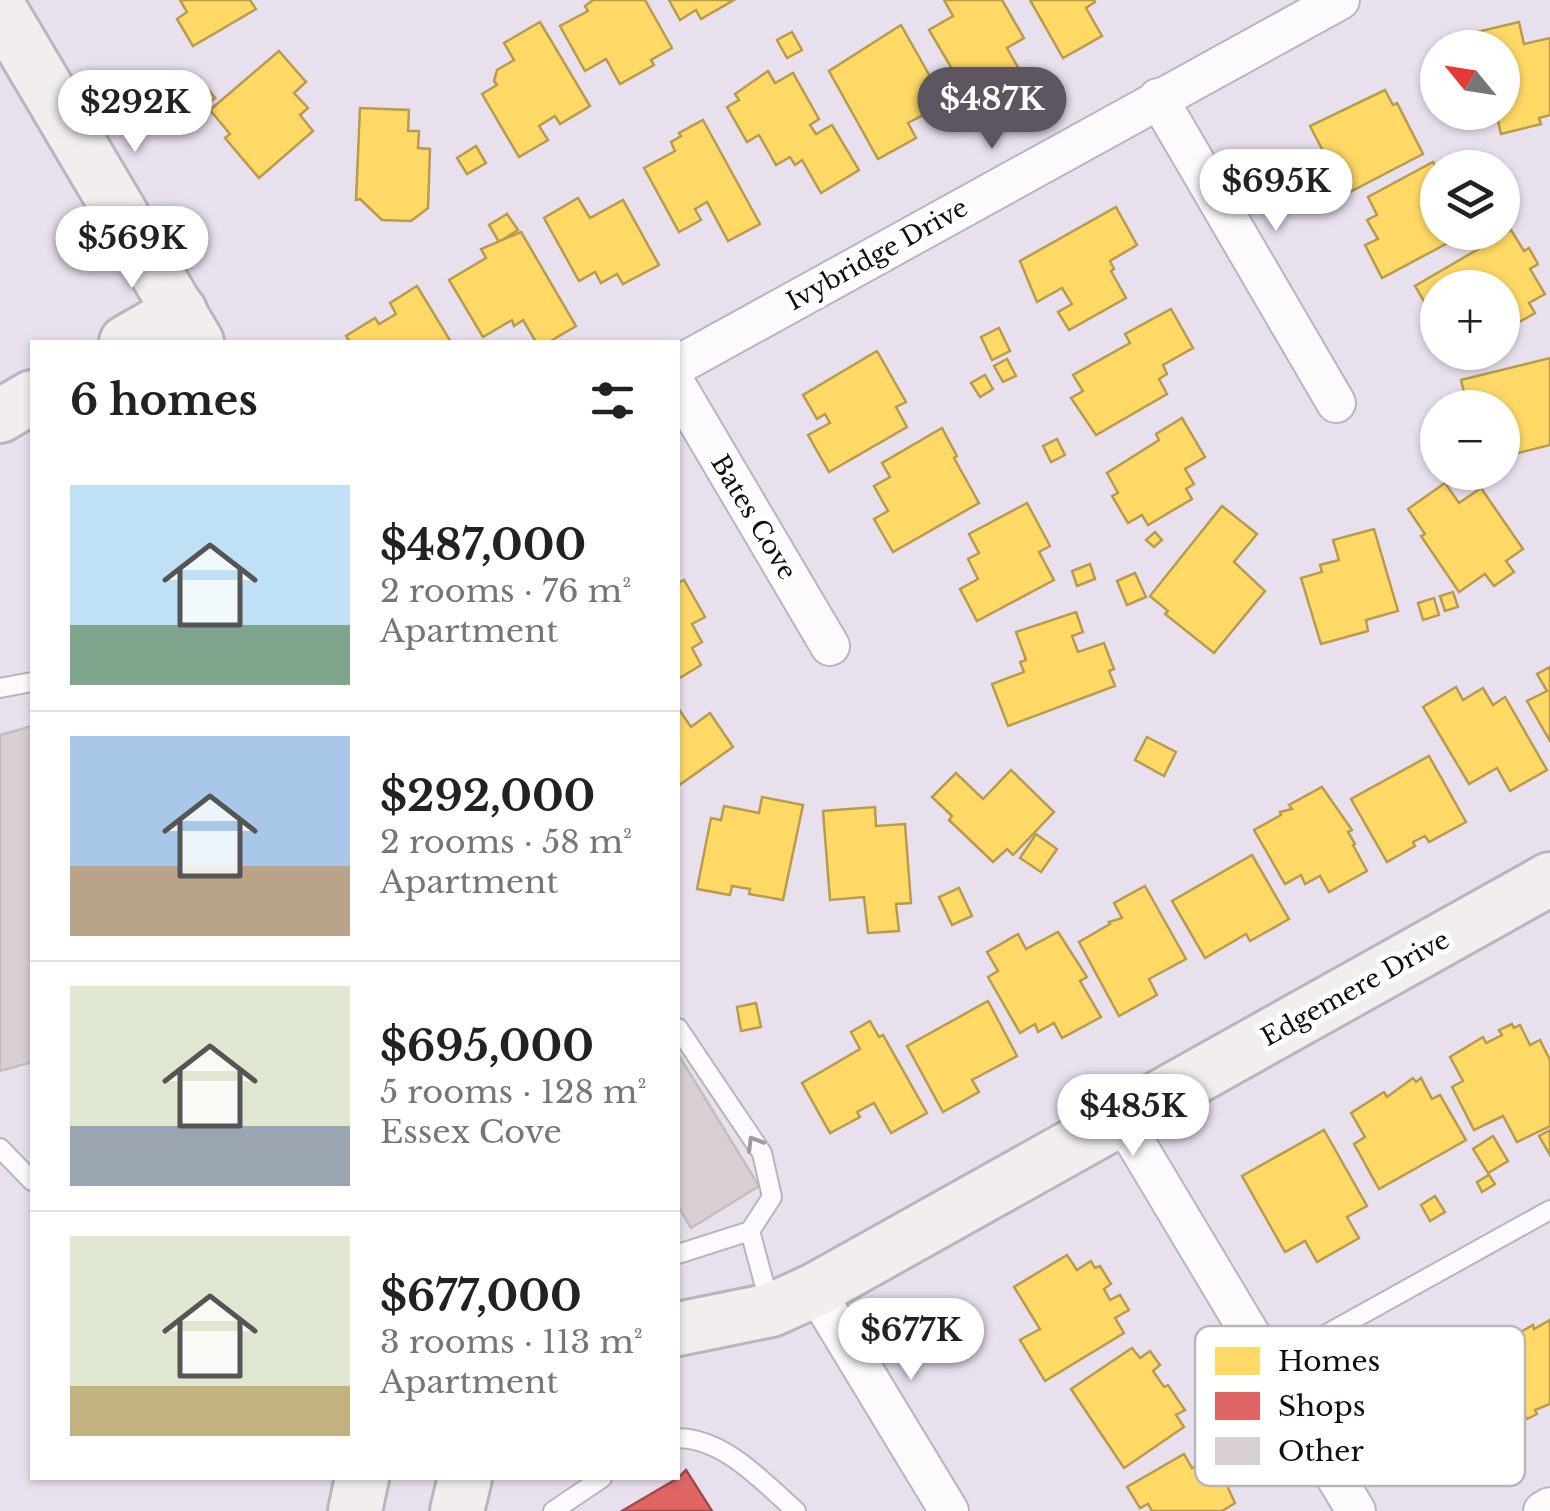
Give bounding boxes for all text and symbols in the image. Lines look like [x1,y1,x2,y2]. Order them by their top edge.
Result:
north arrow [1420,30,1520,130]
map controls [1420,30,1520,490]
pin: $487K [922,67,1062,152]
pin: $292K [65,70,205,155]
text: $487K [939,79,1045,119]
text: $292K [80,82,190,122]
pin: $695K [1206,149,1346,234]
button: layers [1420,150,1520,250]
text: $695K [1221,161,1331,201]
street label: Ivybridge Drive [781,192,973,317]
pin: $569K [62,206,202,291]
text: $569K [77,218,187,258]
button: + [1420,270,1520,370]
icon: filters [585,373,640,428]
text: 6 homes [70,374,258,426]
button: − [1420,390,1520,490]
street label: Bates Cove [704,449,803,585]
text: $487,000 [380,519,586,571]
icon: home [150,525,270,645]
text: 2 rooms · 76 m² [380,571,631,611]
text: Apartment [380,611,558,651]
text: $292,000 [380,770,595,822]
icon: home [150,776,270,896]
text: 2 rooms · 58 m² [380,822,632,862]
text: Apartment [380,862,558,902]
street label: Edgemere Drive [1256,924,1455,1053]
text: $695,000 [380,1020,594,1072]
icon: home [150,1026,270,1146]
text: 5 rooms · 128 m² [380,1072,647,1112]
pin: $485K [1063,1074,1203,1159]
text: $485K [1079,1086,1187,1126]
text: Essex Cove [380,1112,562,1152]
one-way arrow [747,1136,766,1154]
text: $677,000 [380,1270,582,1322]
icon: home [150,1276,270,1396]
pin: $677K [841,1298,981,1383]
text: $677K [860,1310,962,1350]
text: 3 rooms · 113 m² [380,1322,643,1362]
legend [1195,1326,1525,1486]
text: Homes [1278,1344,1380,1379]
text: Apartment [380,1362,558,1402]
text: Shops [1278,1389,1365,1424]
text: Other [1278,1434,1364,1469]

